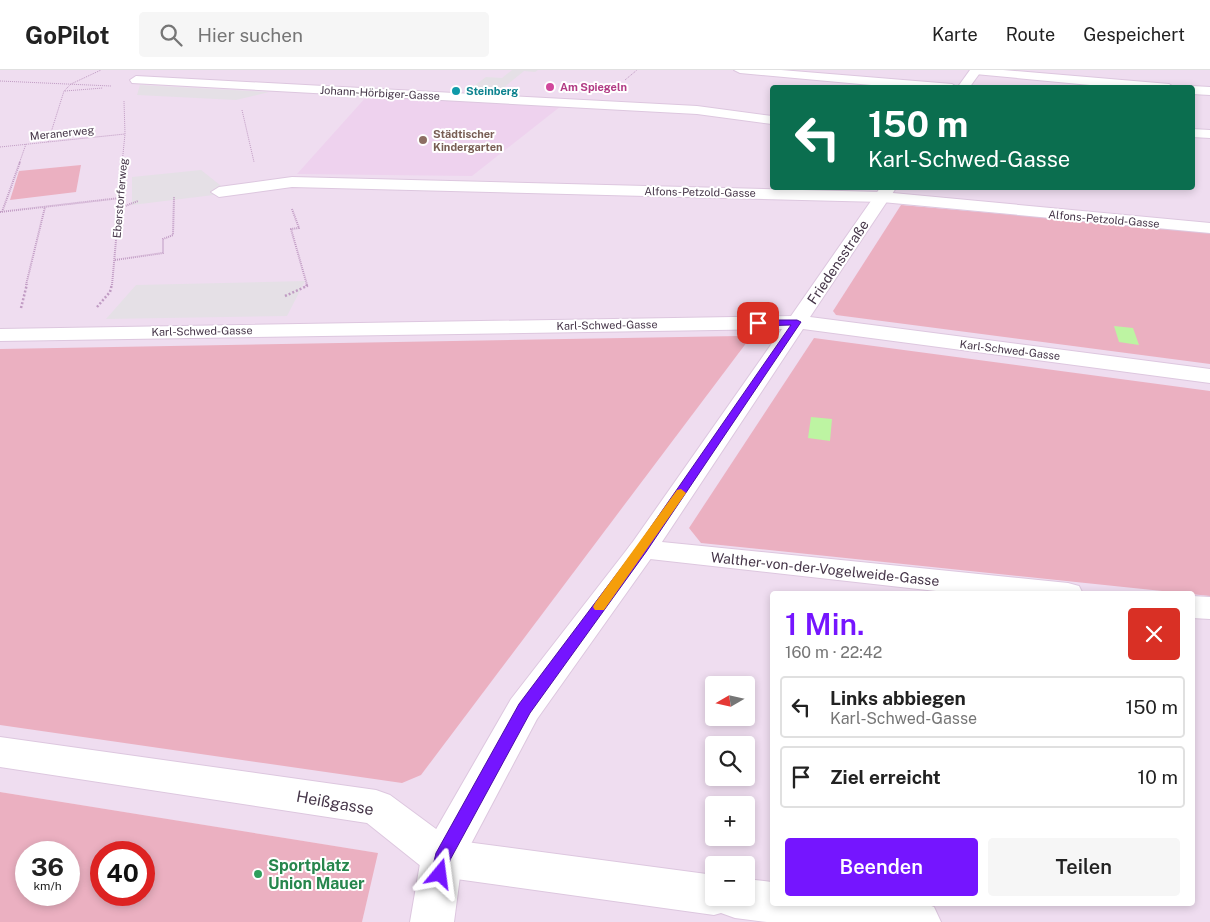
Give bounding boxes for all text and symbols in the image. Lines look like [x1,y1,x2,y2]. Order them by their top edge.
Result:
search box [139,12,489,57]
text: GoPilot [25,21,109,49]
icon: search [157,21,185,49]
text: Hier suchen [197,24,303,46]
text: Karte [932,24,978,45]
text: Route [1006,24,1055,45]
text: Gespeichert [1083,24,1185,45]
marker: Am Spiegeln [544,81,556,93]
place label: Am Spiegeln [560,81,627,93]
street label: Johann-Hörbiger-Gasse [320,84,440,102]
marker: Steinberg [450,85,462,97]
place label: Steinberg [466,85,518,97]
text: 150 m [868,104,968,145]
icon: left [785,105,850,170]
street label: Meranerweg [29,124,95,142]
place label: Städtischer Kindergarten [433,128,503,153]
marker: Städtischer Kindergarten [417,134,429,146]
text: Karl-Schwed-Gasse [868,146,1070,172]
street label: Eberstorferweg [111,157,129,239]
street label: Alfons-Petzold-Gasse [644,185,756,199]
street label: Alfons-Petzold-Gasse [1048,208,1160,230]
street label: Friedensstraße [804,217,872,307]
pin [737,302,779,344]
icon: arrive [744,309,772,337]
street label: Karl-Schwed-Gasse [556,318,658,332]
street label: Karl-Schwed-Gasse [151,324,253,338]
street label: Karl-Schwed-Gasse [959,338,1061,362]
street label: Walther-von-der-Vogelweide-Gasse [710,549,940,589]
text: 1 Min. [785,606,865,642]
button: close [1128,608,1180,660]
text: 160 m · 22:42 [785,643,882,662]
north arrow [705,676,755,726]
map controls [705,676,755,906]
text: Links abbiegen [830,687,966,709]
icon: left [787,693,815,721]
text: 150 m [1125,696,1178,718]
text: Karl-Schwed-Gasse [830,709,977,728]
button: search [705,736,755,786]
icon: arrive [787,763,815,791]
text: Ziel erreicht [830,766,941,788]
text: 10 m [1138,766,1178,788]
street label: Heißgasse [295,787,375,819]
button: + [705,796,755,846]
button: Beenden [785,838,978,896]
button: Teilen [988,838,1180,896]
speed limit sign: 40 [90,841,155,906]
position arrow [413,847,465,899]
text: 36 [31,852,64,882]
place label: Sportplatz Union Mauer [268,856,365,893]
button: − [705,856,755,906]
marker: Sportplatz Union Mauer [252,868,264,880]
text: km/h [33,879,62,893]

